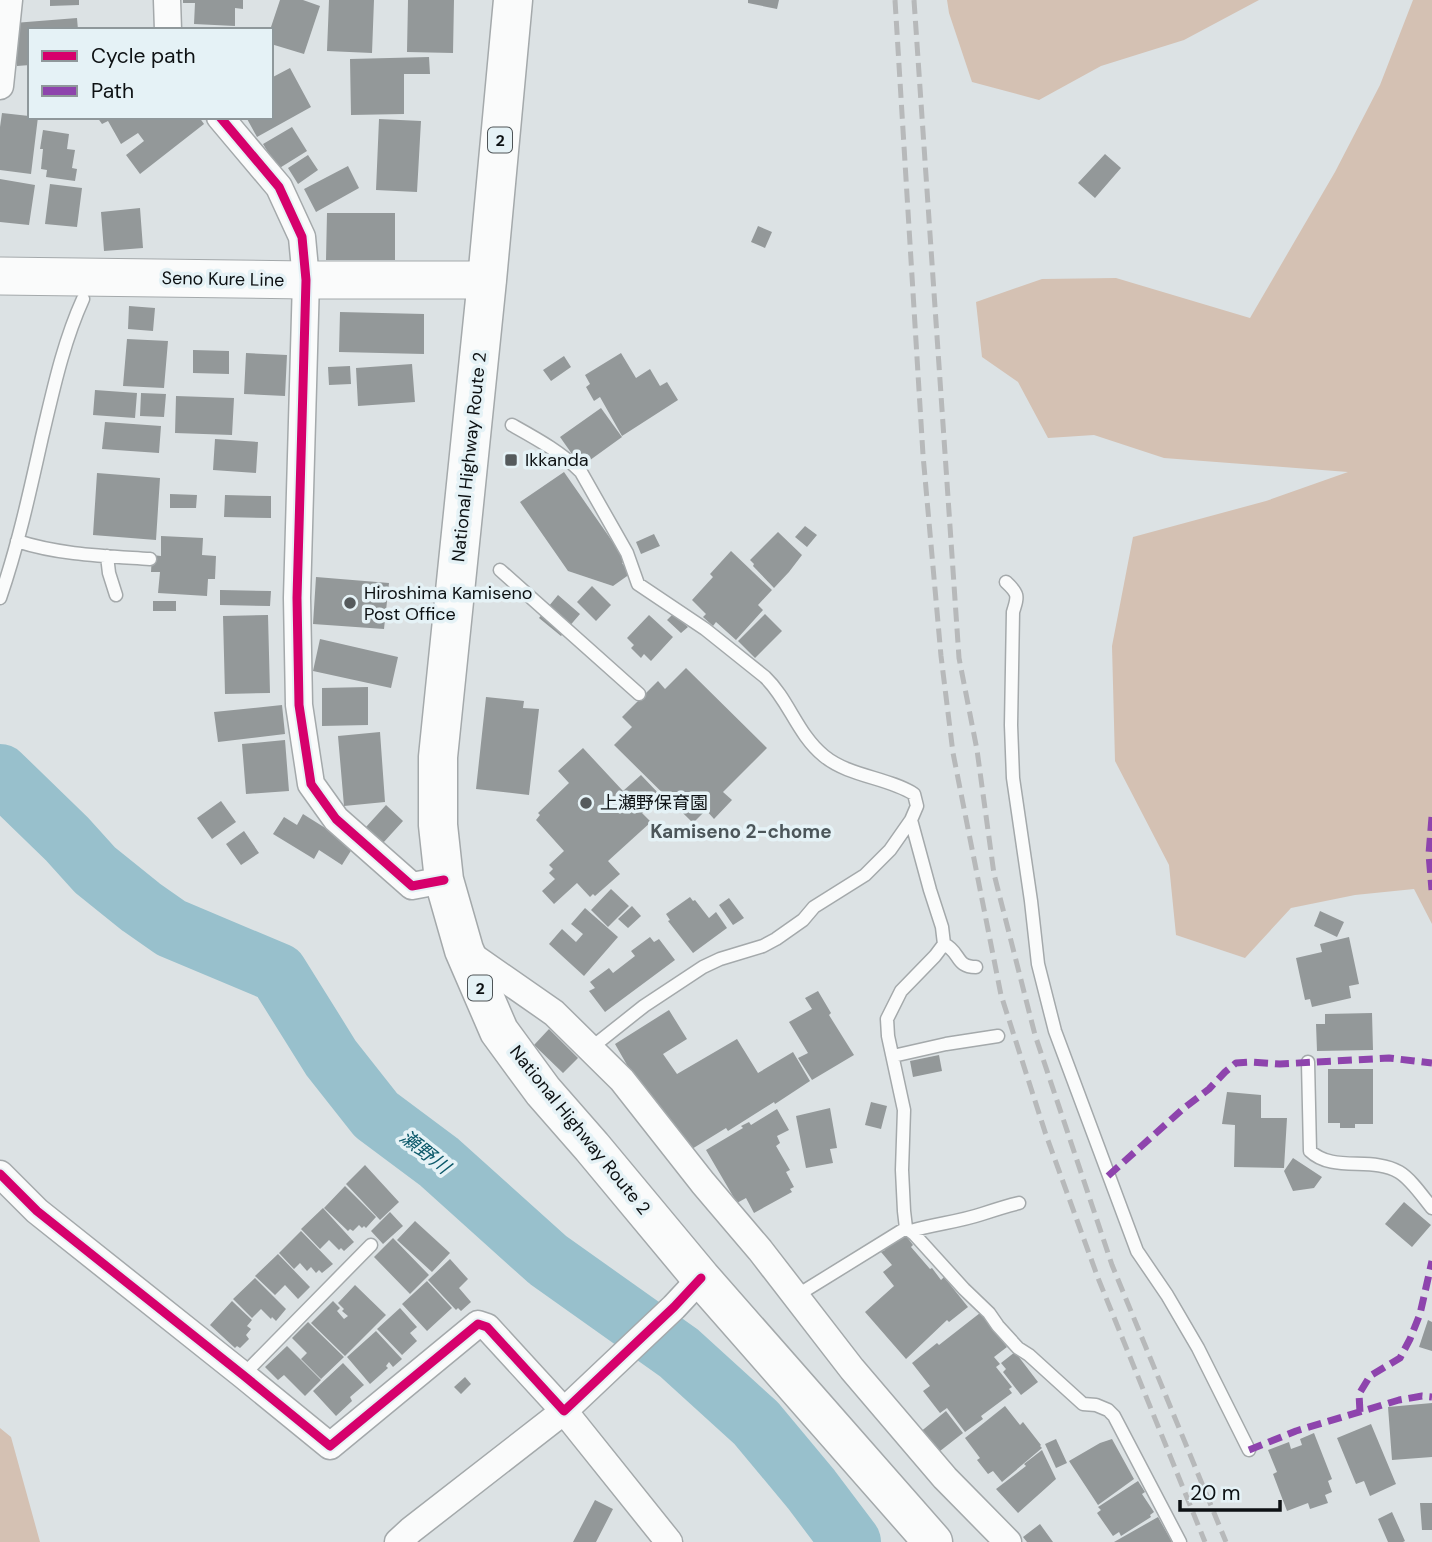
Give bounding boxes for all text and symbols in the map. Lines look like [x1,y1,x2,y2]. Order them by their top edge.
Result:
legend [28,28,273,119]
text: Cycle path [91,42,196,70]
text: Path [91,77,134,105]
road number: 2 [488,128,512,152]
street label: Seno Kure Line [161,266,285,292]
street label: National Highway Route 2 [446,351,492,563]
place label: Ikkanda [525,448,589,472]
marker: Ikkanda [503,452,519,468]
place label: Hiroshima Kamiseno Post Office [364,581,532,626]
marker: Hiroshima Kamiseno Post Office [342,595,358,611]
place label: 上瀬野保育園 [600,791,708,815]
marker: 上瀬野保育園 [578,795,594,811]
district label: Kamiseno 2-chome [650,819,832,844]
road number: 2 [468,976,492,1000]
street label: National Highway Route 2 [504,1040,656,1220]
water label: 瀬野川 [395,1125,457,1181]
scale bar [1180,1468,1280,1512]
text: 20 m [1190,1479,1241,1507]

